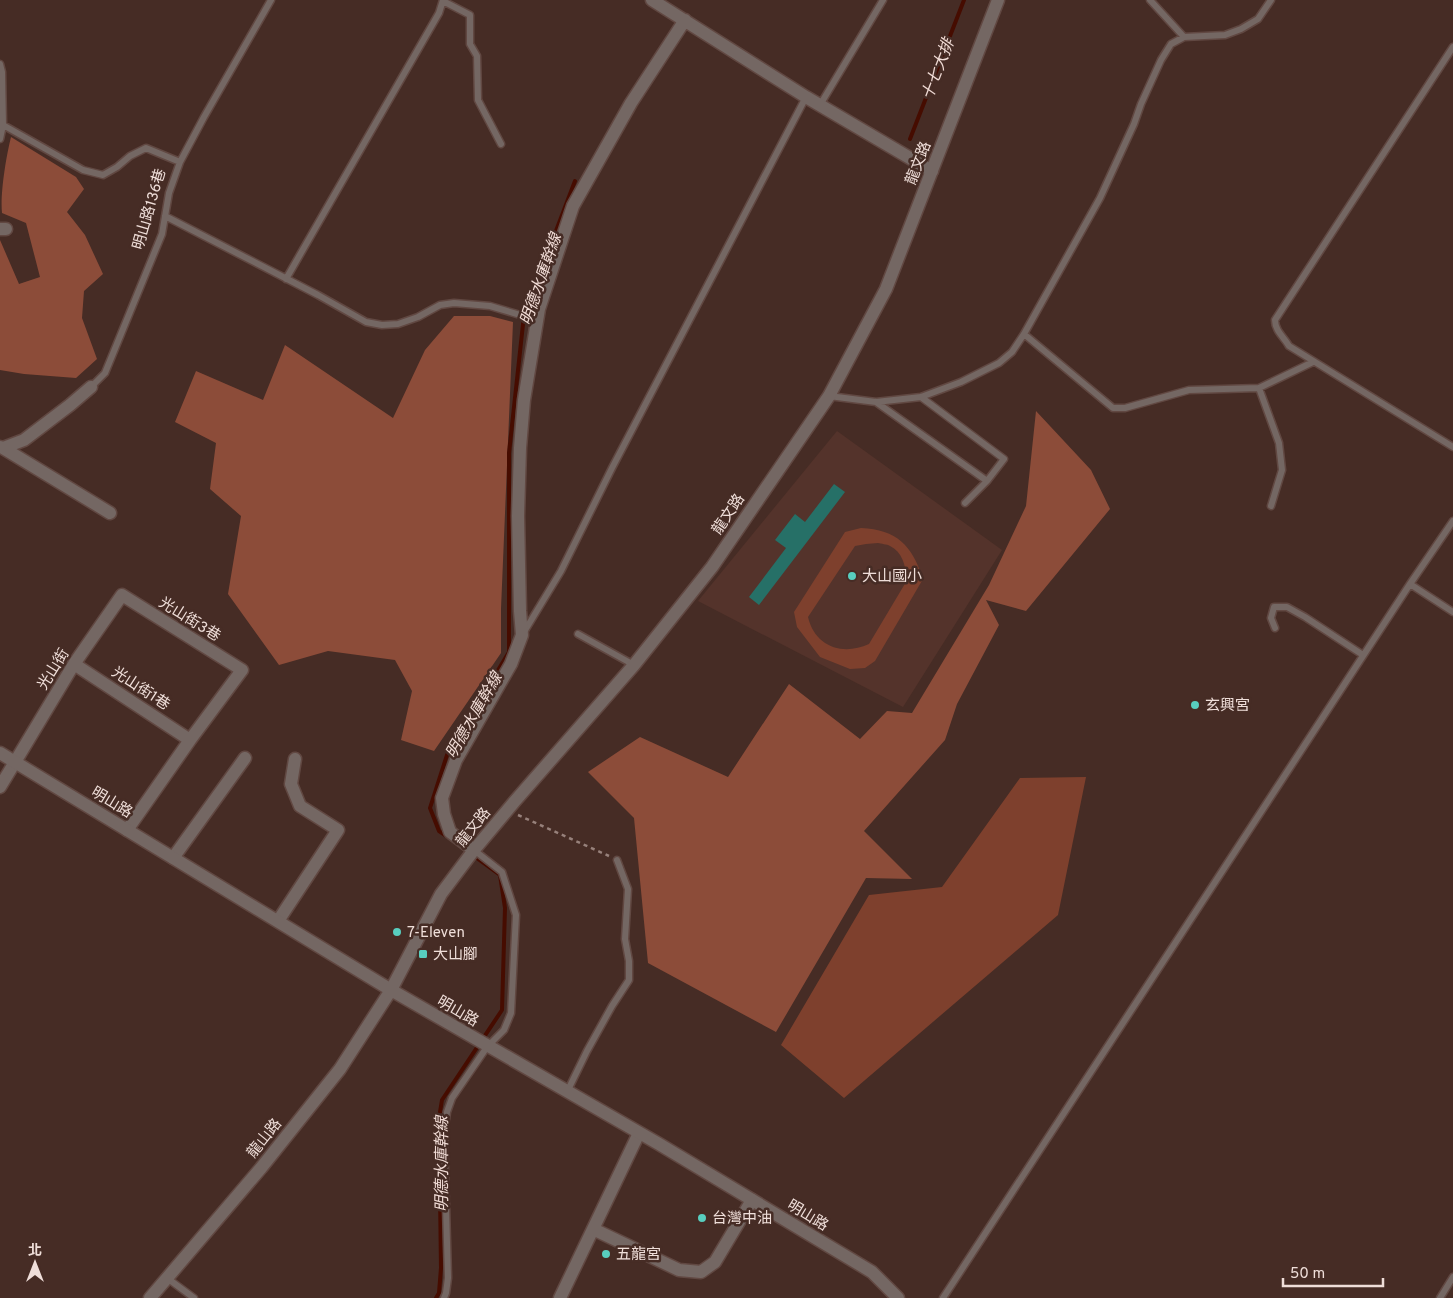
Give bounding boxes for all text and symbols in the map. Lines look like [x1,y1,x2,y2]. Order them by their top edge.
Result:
water label: 十七大排 [918,34,960,103]
street label: 龍文路 [902,139,936,188]
street label: 明山路136巷 [130,167,171,252]
water label: 明德水庫幹線 [517,229,568,328]
street label: 龍文路 [708,490,750,539]
place label: 大山國小 [862,568,922,587]
marker: 大山國小 [846,570,858,582]
street label: 光山街3巷 [155,594,224,647]
street label: 光山街 [34,646,74,694]
street label: 光山街1巷 [107,663,173,715]
water label: 明德水庫幹線 [442,668,508,763]
place label: 玄興宮 [1205,697,1250,716]
marker: 玄興宮 [1189,699,1201,711]
street label: 明山路 [87,784,135,823]
street label: 龍文路 [452,804,496,851]
place label: 7-Eleven [407,924,465,943]
marker: 7-Eleven [391,926,403,938]
place label: 大山腳 [433,946,478,965]
marker: 大山腳 [417,948,429,960]
street label: 明山路 [433,993,481,1032]
water label: 明德水庫幹線 [433,1114,453,1212]
street label: 龍山路 [243,1115,287,1162]
street label: 明山路 [783,1197,831,1236]
place label: 台灣中油 [712,1210,772,1229]
marker: 台灣中油 [696,1212,708,1224]
north arrow [10,1238,60,1288]
text: 北 [28,1243,42,1260]
place label: 五龍宮 [616,1245,661,1265]
marker: 五龍宮 [600,1248,612,1260]
scale bar [1283,1256,1383,1288]
text: 50 m [1290,1265,1325,1284]

